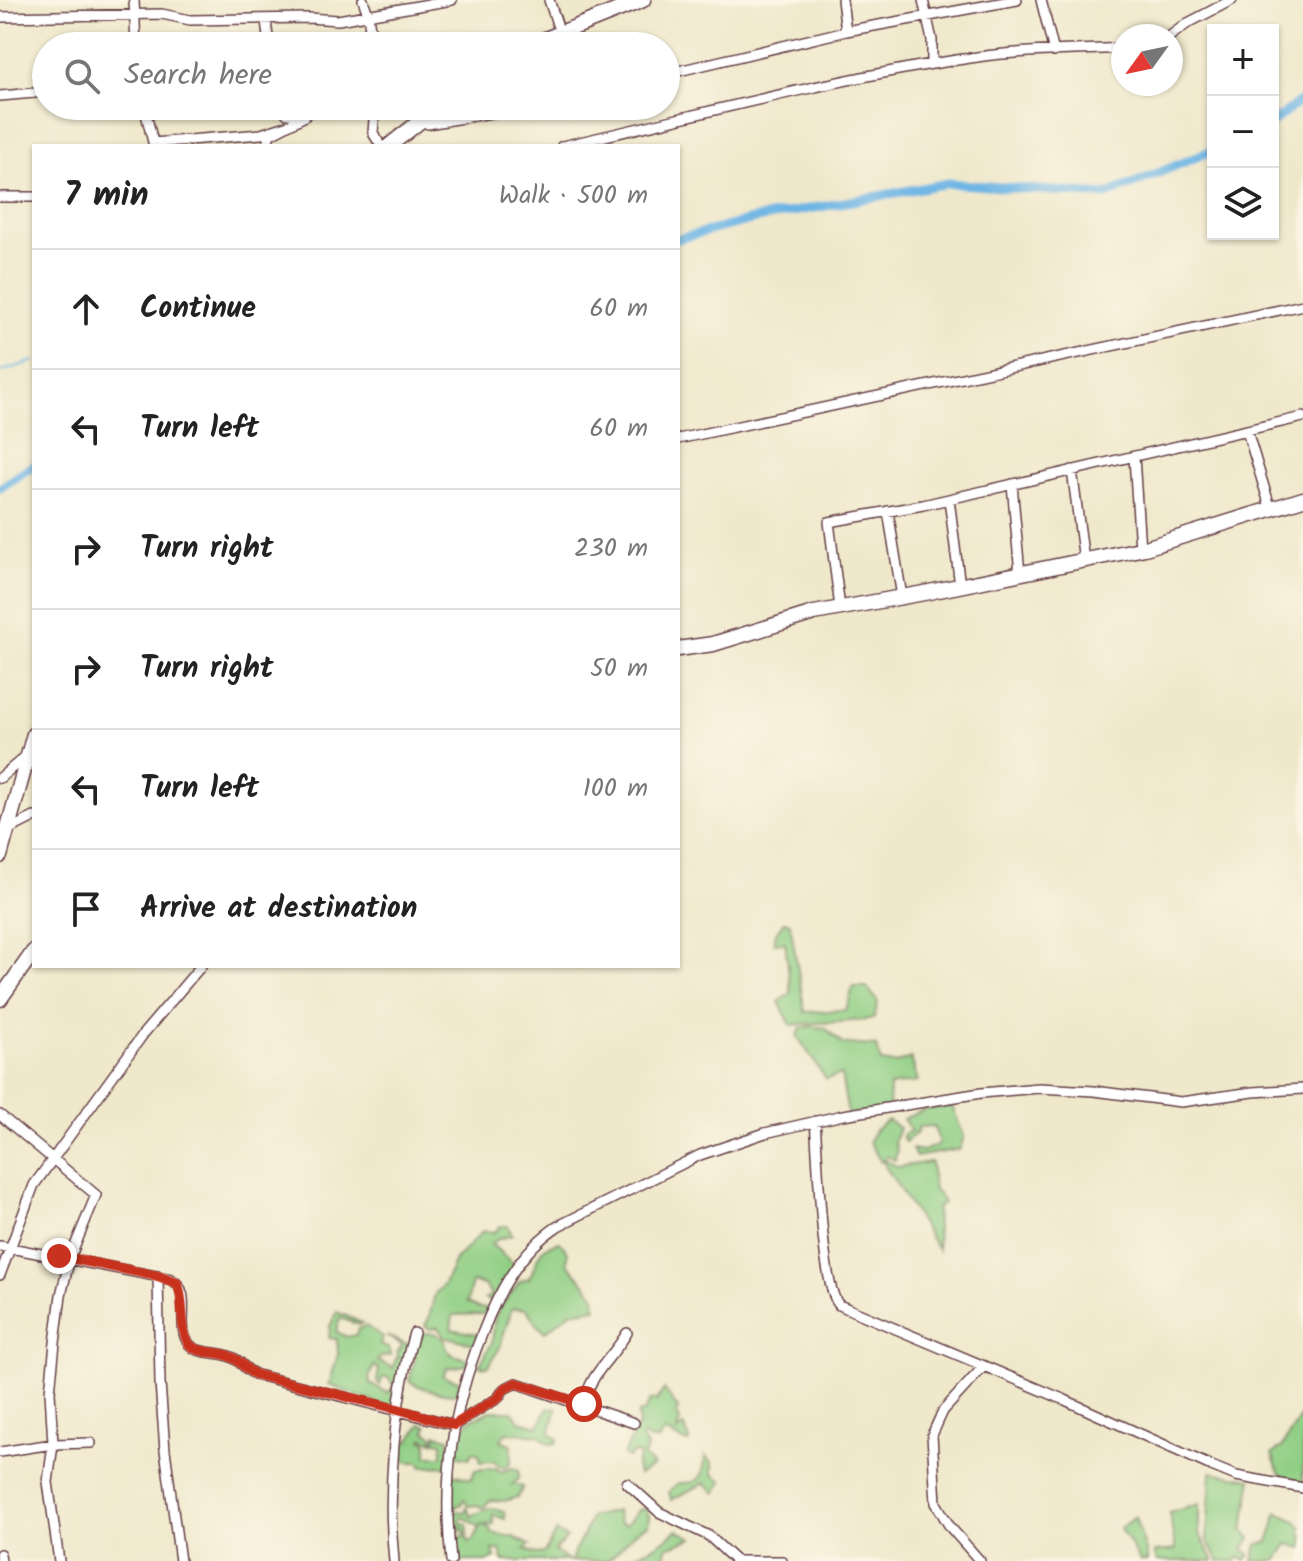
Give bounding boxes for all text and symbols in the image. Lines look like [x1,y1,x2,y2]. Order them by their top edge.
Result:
north arrow [1111,24,1183,96]
map controls [1207,24,1279,240]
button: + [1207,24,1279,96]
search box [32,32,680,120]
text: Search here [124,52,272,100]
icon: search [60,54,104,98]
button: − [1207,96,1279,168]
button: layers [1207,168,1279,240]
text: 7 min [64,169,149,223]
text: Walk · 500 m [499,175,648,217]
text: Continue [140,285,256,333]
icon: ahead [64,287,108,331]
text: 60 m [589,288,648,330]
text: Turn left [140,405,259,453]
icon: left [64,407,108,451]
text: 60 m [589,408,648,450]
text: Turn right [140,525,273,573]
icon: right [64,527,108,571]
text: 230 m [574,528,648,570]
text: Turn right [140,645,273,693]
icon: right [64,647,108,691]
text: 50 m [590,648,648,690]
text: Turn left [140,765,259,813]
icon: left [64,767,108,811]
text: 100 m [583,768,648,810]
text: Arrive at destination [140,885,417,933]
icon: arrive [64,887,108,931]
route end [41,1238,77,1274]
route start [566,1386,602,1422]

